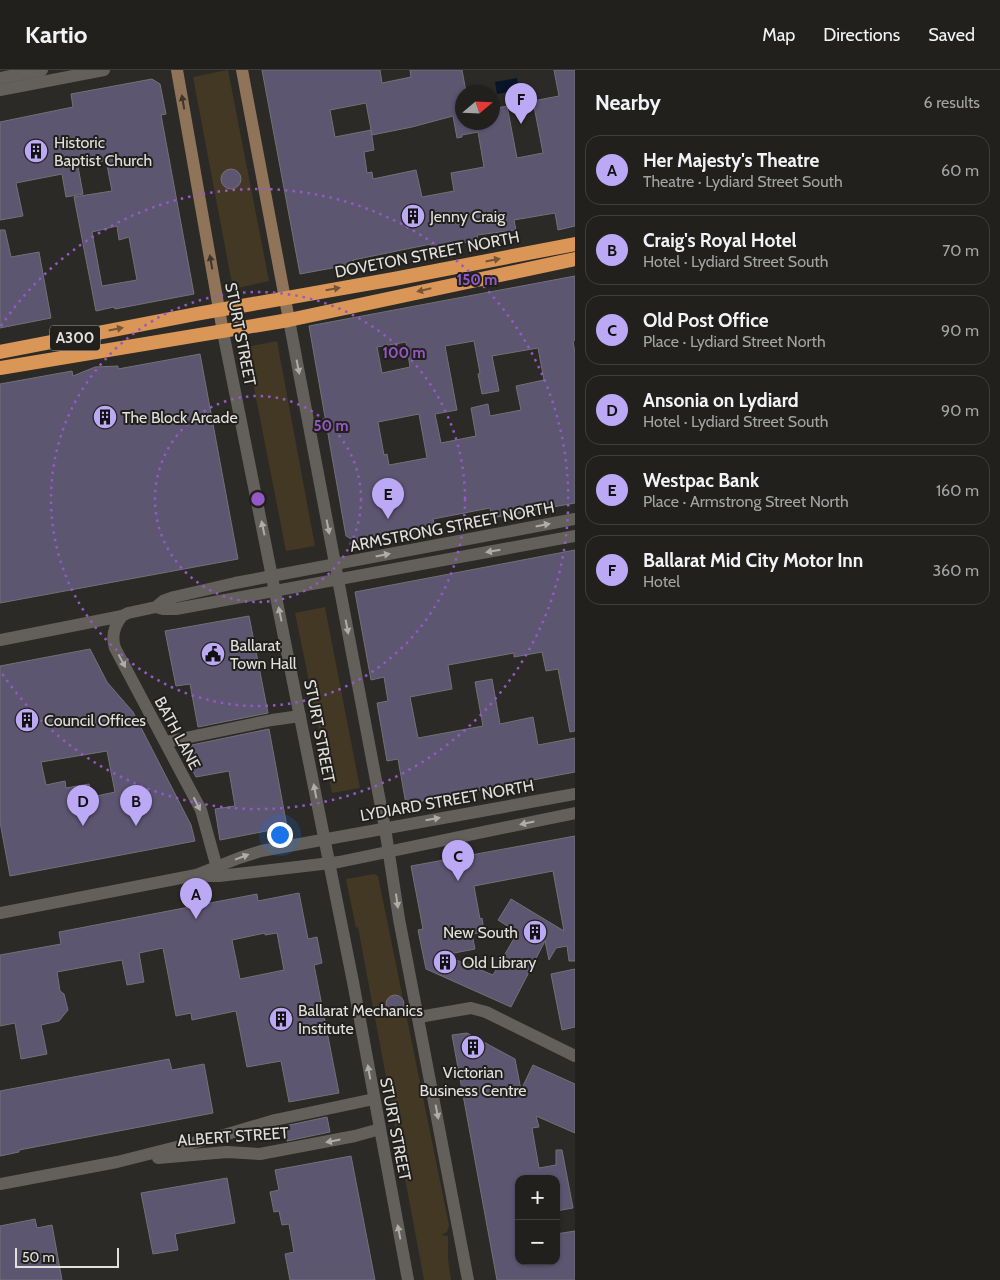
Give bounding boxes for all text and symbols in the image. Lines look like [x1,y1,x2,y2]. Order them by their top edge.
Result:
text: Kartio [25,20,88,49]
text: Map [762,24,795,46]
text: Directions [823,24,900,46]
text: Saved [928,24,975,46]
pin: F [505,83,537,124]
north arrow [455,85,500,130]
text: Nearby [595,90,661,115]
text: 6 results [924,93,980,112]
one-way arrow [179,94,187,110]
place label: Historic Baptist Church [54,133,152,170]
building icon: Historic Baptist Church [23,138,49,164]
text: Her Majesty's Theatre [643,149,819,172]
text: A [607,161,617,180]
text: 60 m [941,161,979,180]
text: Theatre · Lydiard Street South [643,172,843,191]
building icon: Jenny Craig [400,203,426,229]
place label: Jenny Craig [429,207,506,226]
street label: DOVETON STREET NORTH [333,227,521,282]
text: Craig's Royal Hotel [643,229,796,252]
text: B [607,241,617,260]
text: 70 m [942,241,979,260]
text: Hotel · Lydiard Street South [643,252,828,271]
one-way arrow [206,254,214,270]
one-way arrow [485,255,501,263]
text: 150 m [457,271,497,289]
street label: STURT STREET [221,281,260,388]
one-way arrow [325,285,341,293]
one-way arrow [417,286,432,294]
text: Old Post Office [643,309,769,332]
text: C [607,321,617,340]
text: 90 m [941,321,979,340]
one-way arrow [109,325,125,333]
road number: A300 [50,326,100,350]
text: Place · Lydiard Street North [643,332,826,351]
text: 100 m [382,344,426,362]
one-way arrow [295,360,303,376]
text: Ansonia on Lydiard [643,389,799,412]
text: D [606,401,618,420]
text: 90 m [941,401,979,420]
building icon: The Block Arcade [92,404,118,430]
place label: The Block Arcade [122,408,238,427]
text: Hotel · Lydiard Street South [643,412,828,431]
text: 50 m [313,417,349,435]
text: Westpac Bank [643,469,759,492]
pin: E [372,478,404,519]
text: E [607,481,617,500]
text: 160 m [936,481,979,500]
centre of rings [249,490,267,508]
text: Place · Armstrong Street North [643,492,849,511]
street label: ARMSTRONG STREET NORTH [348,497,556,556]
one-way arrow [325,519,333,535]
one-way arrow [535,520,551,528]
one-way arrow [259,521,267,536]
one-way arrow [484,548,500,556]
text: Ballarat Mid City Motor Inn [643,549,863,572]
one-way arrow [376,551,392,559]
text: F [608,561,616,580]
text: 360 m [932,561,979,580]
text: Hotel [643,572,680,591]
one-way arrow [276,607,284,622]
one-way arrow [344,620,352,636]
place label: Ballarat Town Hall [230,636,297,673]
public building icon: Ballarat Town Hall [200,641,226,667]
one-way arrow [118,653,126,668]
street label: STURT STREET [300,678,339,785]
street label: BATH LANE [150,693,205,773]
building icon: Council Offices [14,707,40,733]
place label: Council Offices [44,711,146,730]
street label: LYDIARD STREET NORTH [359,776,535,825]
one-way arrow [311,782,319,798]
pin: D [67,785,99,826]
pin: B [120,785,152,826]
one-way arrow [193,797,202,812]
one-way arrow [426,815,442,823]
one-way arrow [520,819,535,827]
your location [267,822,293,848]
pin: C [442,840,474,881]
one-way arrow [235,853,249,861]
pin: A [180,878,212,919]
one-way arrow [393,893,401,909]
building icon: New South [522,919,548,945]
place label: New South [443,923,518,942]
building icon: Old Library [432,949,458,975]
place label: Old Library [462,953,536,972]
place label: Ballarat Mechanics Institute [298,1001,423,1038]
building icon: Ballarat Mechanics Institute [268,1006,294,1032]
building icon: Victorian Business Centre [460,1034,486,1060]
place label: Victorian Business Centre [420,1063,526,1100]
one-way arrow [364,1064,372,1080]
street label: STURT STREET [376,1076,415,1183]
one-way arrow [433,1104,441,1120]
street label: ALBERT STREET [177,1123,290,1150]
one-way arrow [324,1137,340,1145]
map controls [515,1175,560,1265]
button: + [515,1175,560,1220]
button: − [515,1220,560,1265]
one-way arrow [395,1224,403,1240]
scale bar [15,1245,119,1268]
text: 50 m [22,1248,55,1266]

